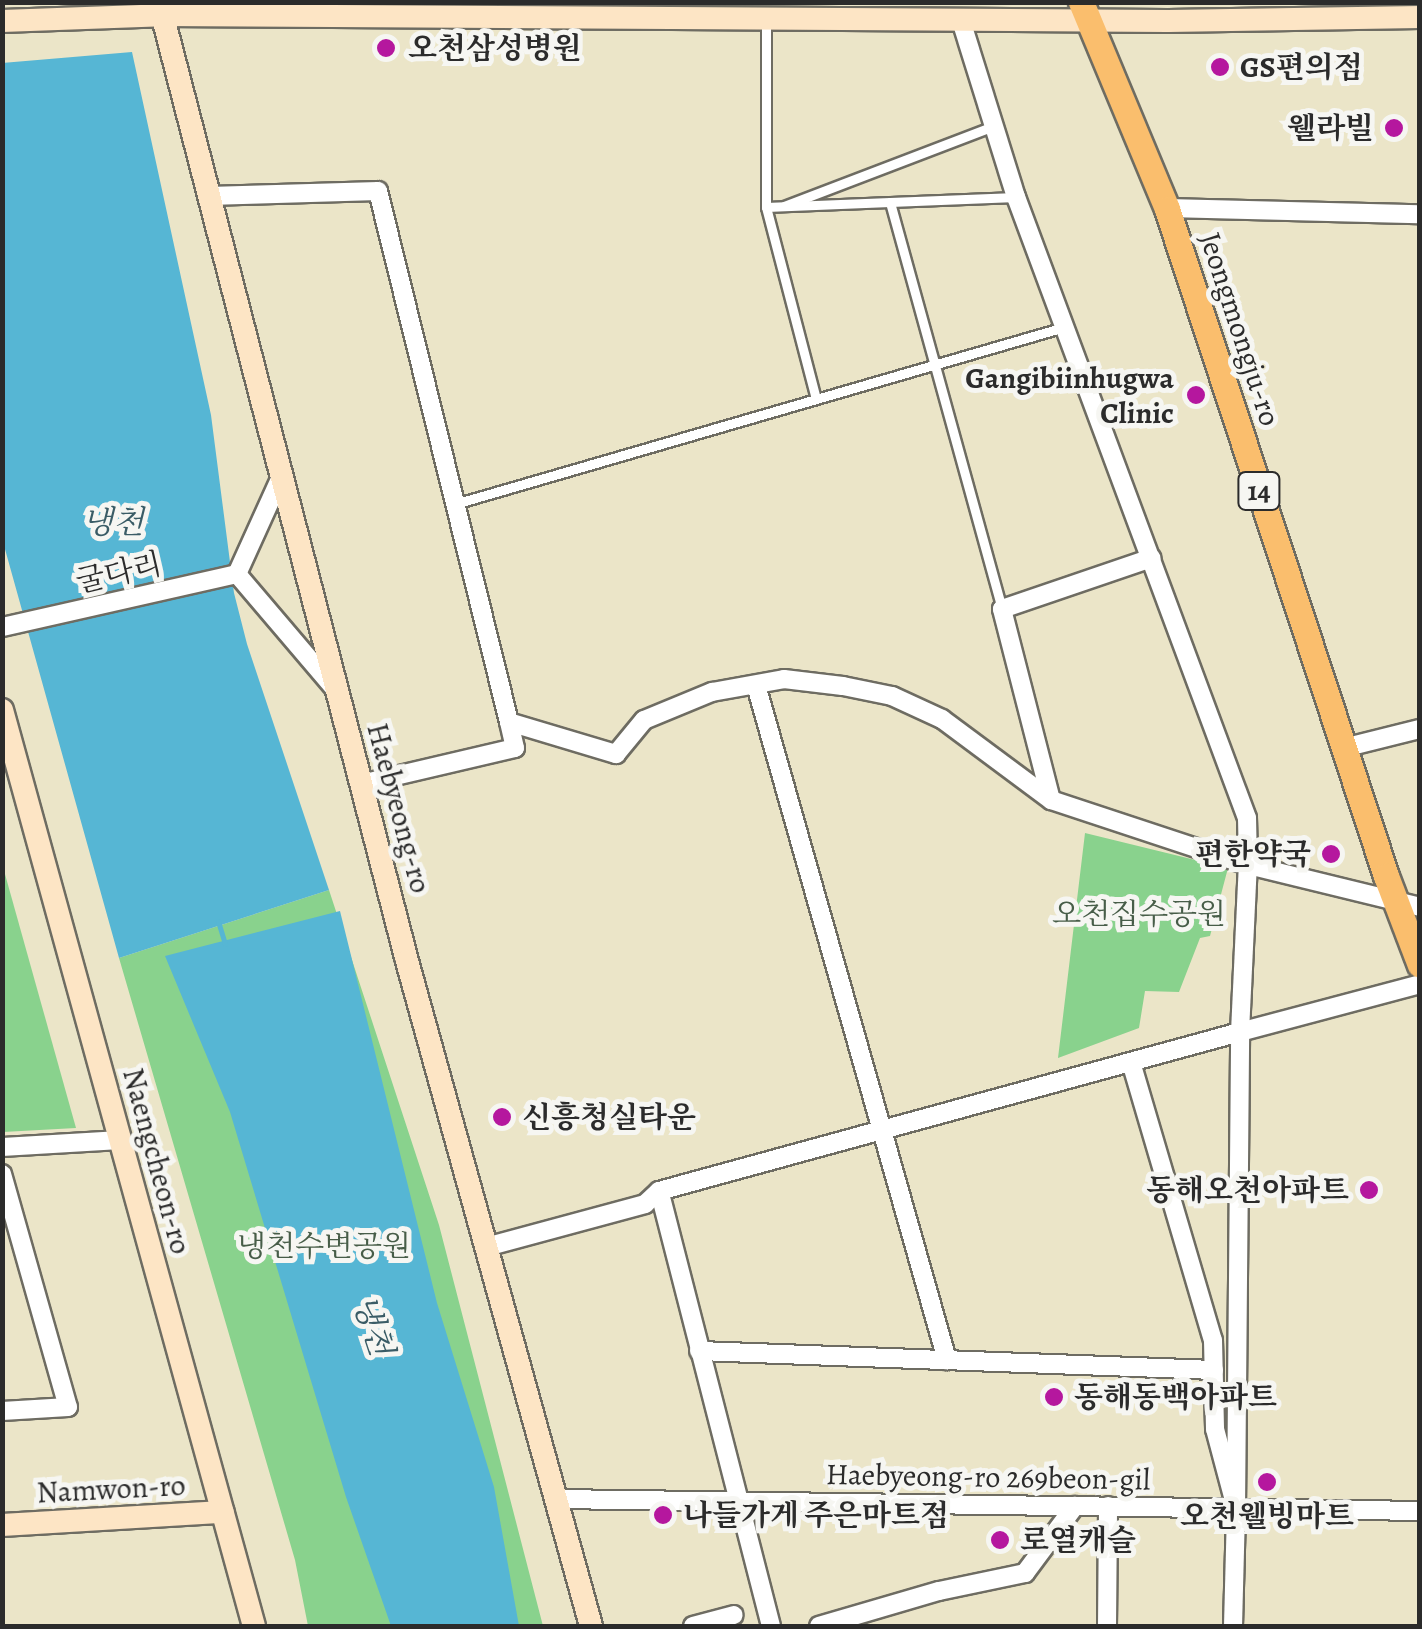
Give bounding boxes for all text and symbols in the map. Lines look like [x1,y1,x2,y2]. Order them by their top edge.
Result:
place label: 오천삼성병원 [408,30,582,66]
marker: 오천삼성병원 [373,35,399,61]
place label: GS편의점 [1240,49,1363,85]
marker: GS편의점 [1209,56,1231,78]
place label: 웰라빌 [1287,110,1374,146]
marker: 웰라빌 [1383,117,1405,139]
street label: Jeongmongju-ro [1192,228,1288,430]
place label: Gangibiinhugwa Clinic [965,360,1174,430]
marker: Gangibiinhugwa Clinic [1183,382,1209,408]
road number: 14 [1236,468,1282,514]
water label: 냉천 [82,503,144,541]
street label: 굴다리 [73,546,165,600]
street label: Haebyeong-ro [359,719,439,897]
place label: 편한약국 [1195,836,1311,872]
marker: 편한약국 [1320,843,1342,865]
park label: 오천집수공원 [1052,896,1226,932]
street label: Naengcheon-ro [115,1064,199,1258]
place label: 신흥청실타운 [522,1099,696,1135]
marker: 신흥청실타운 [491,1106,513,1128]
place label: 동해오천아파트 [1146,1172,1349,1208]
marker: 동해오천아파트 [1358,1179,1380,1201]
park label: 냉천수변공원 [237,1228,411,1264]
water label: 냉천 [345,1290,401,1360]
place label: 동해동백아파트 [1074,1379,1277,1415]
marker: 동해동백아파트 [1043,1386,1065,1408]
street label: Haebyeong-ro 269beon-gil [825,1456,1151,1498]
street label: Namwon-ro [36,1467,186,1511]
marker: 오천웰빙마트 [1256,1471,1278,1493]
place label: 나들가게 주은마트점 [683,1497,949,1533]
place label: 오천웰빙마트 [1180,1498,1354,1534]
marker: 나들가게 주은마트점 [652,1504,674,1526]
place label: 로열캐슬 [1020,1522,1136,1558]
marker: 로열캐슬 [989,1529,1011,1551]

